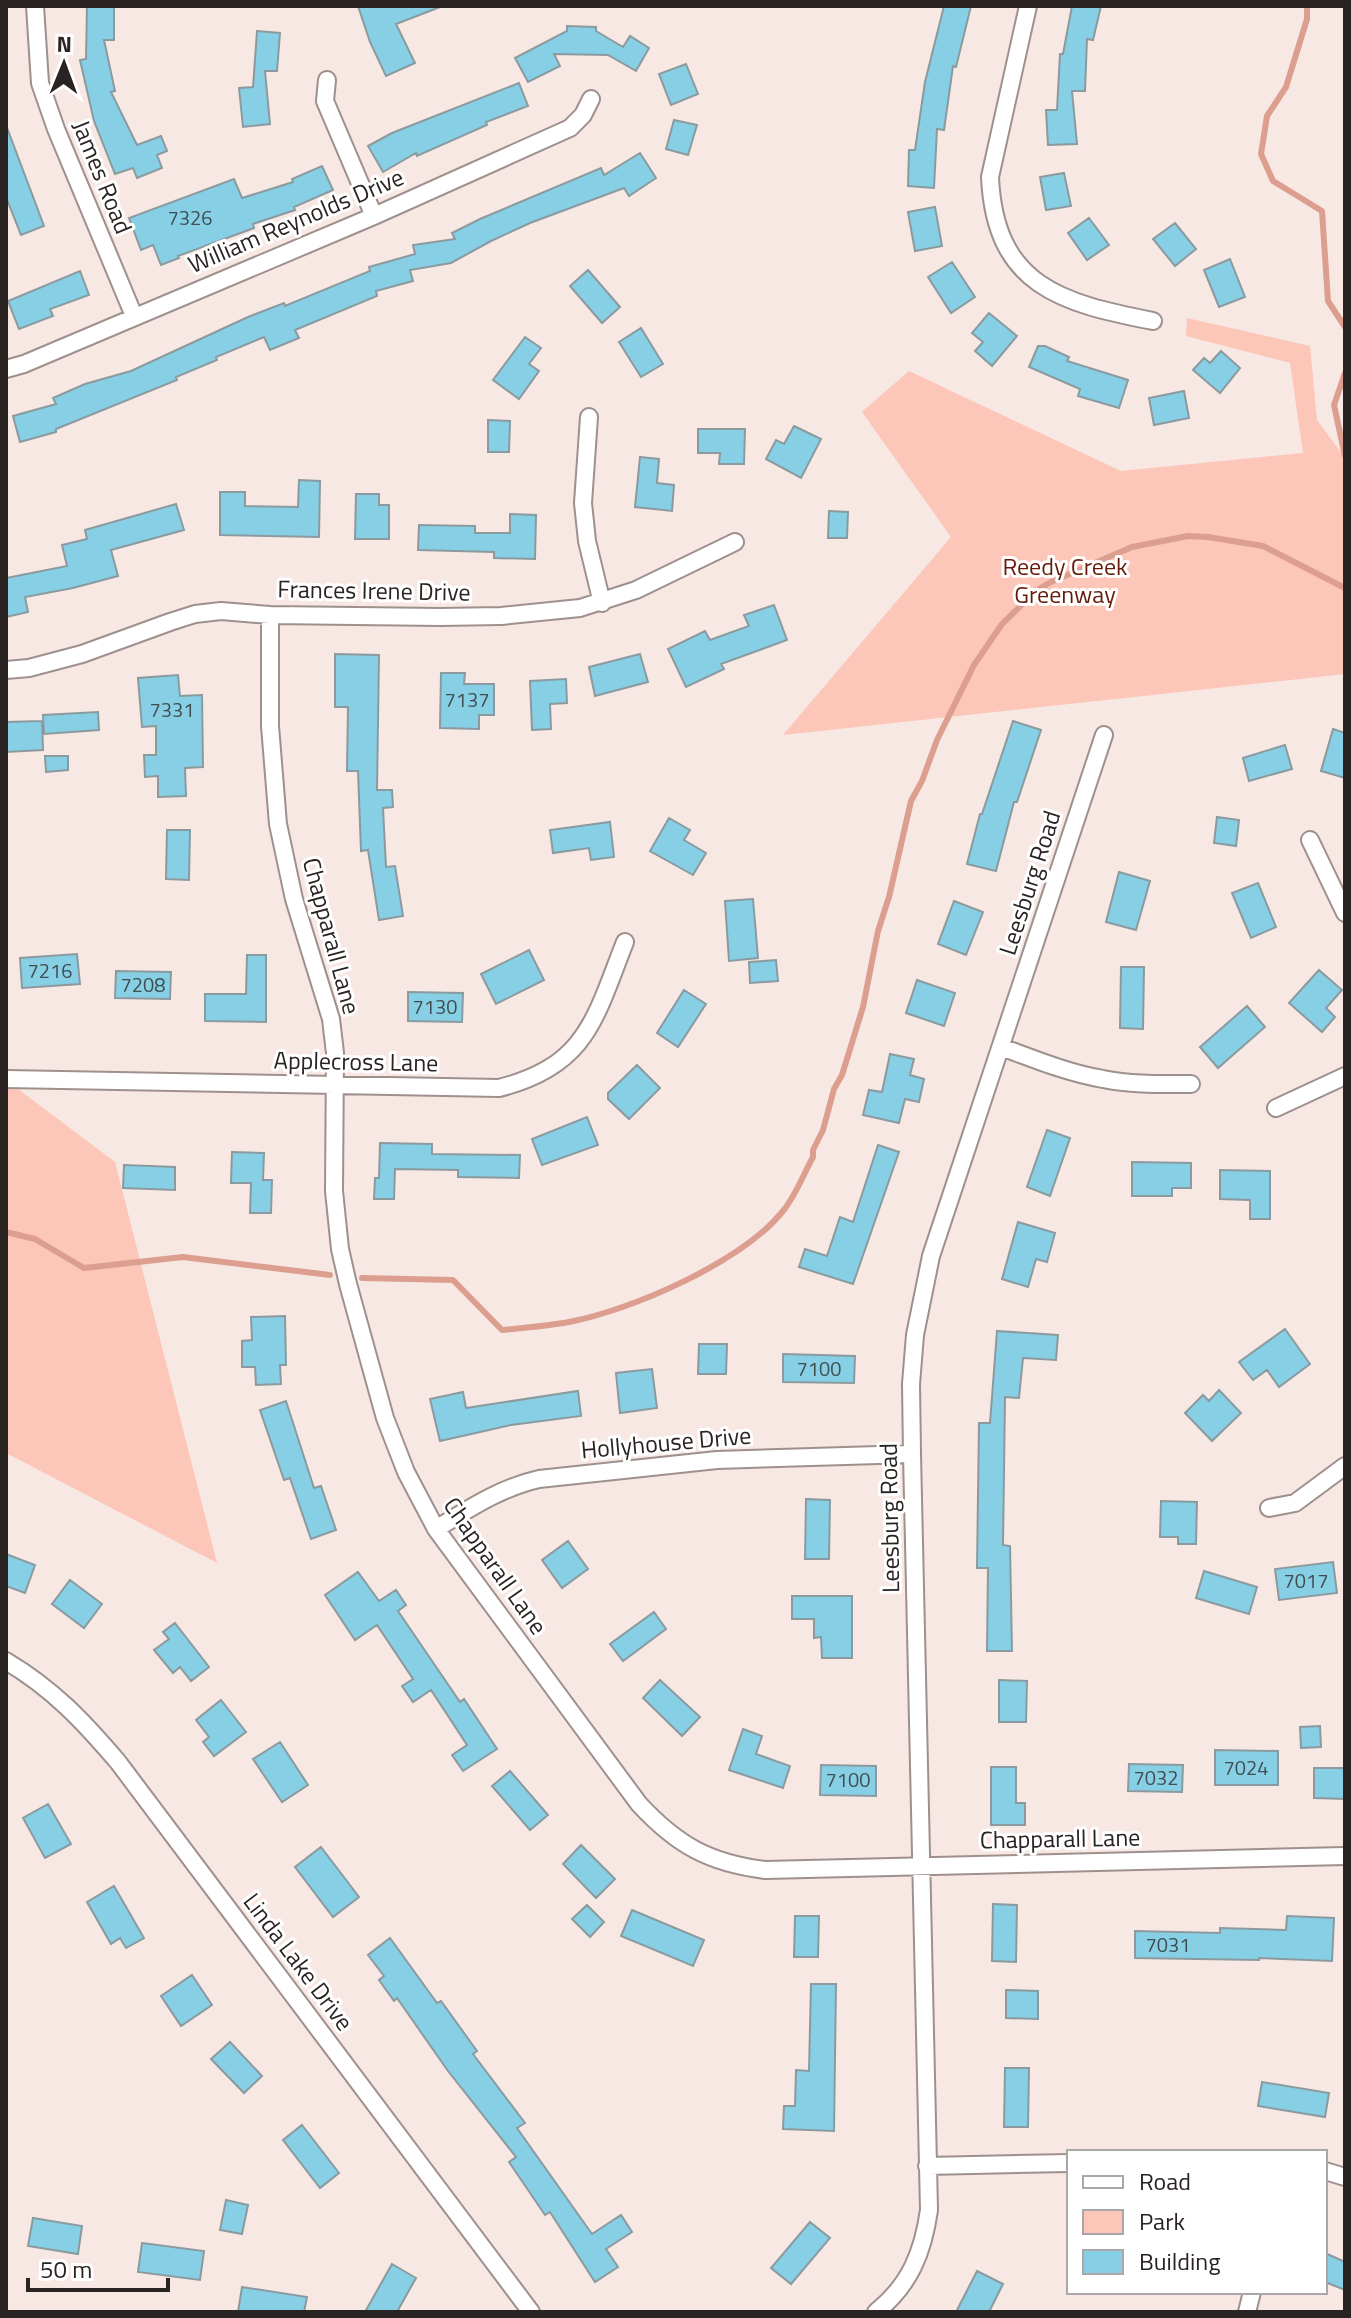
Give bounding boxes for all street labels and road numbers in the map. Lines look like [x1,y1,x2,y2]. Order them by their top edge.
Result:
street label: James Road [64,114,142,239]
street label: William Reynolds Drive [182,158,409,282]
street label: Frances Irene Drive [277,570,471,610]
street label: Leesburg Road [989,806,1069,960]
street label: Chapparall Lane [294,854,370,1018]
street label: Applecross Lane [273,1042,439,1080]
street label: Hollyhouse Drive [579,1417,753,1467]
street label: Leesburg Road [870,1443,908,1593]
street label: Chapparall Lane [435,1489,557,1641]
street label: Chapparall Lane [979,1819,1141,1857]
street label: Linda Lake Drive [235,1885,363,2038]

